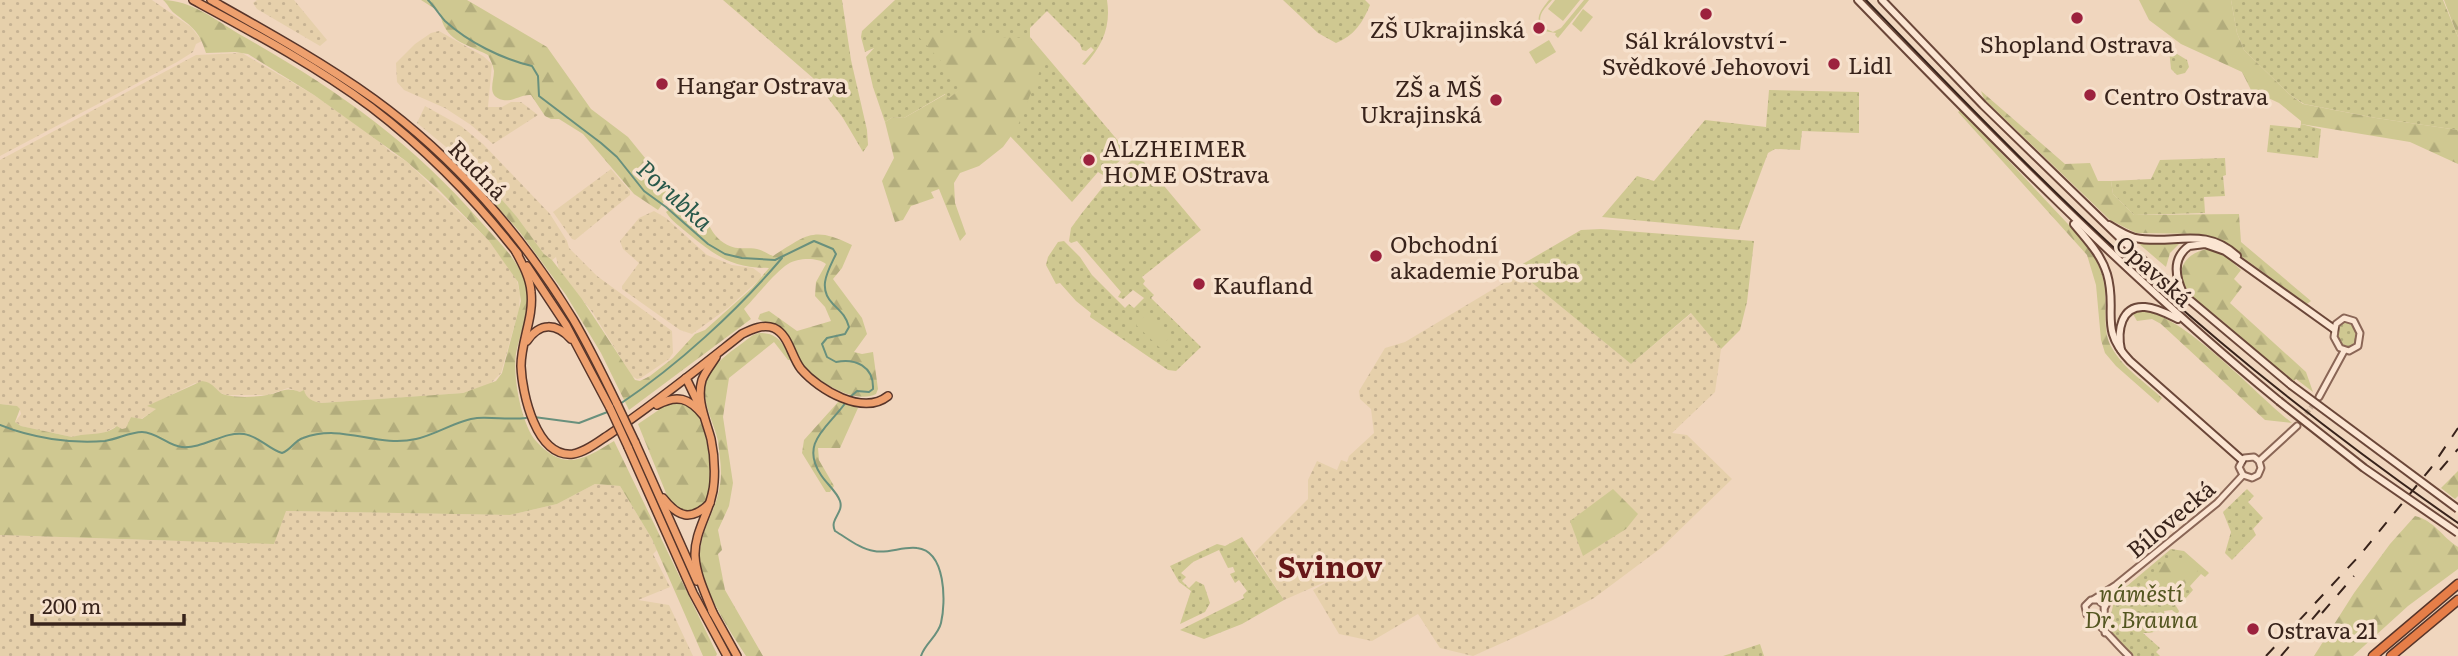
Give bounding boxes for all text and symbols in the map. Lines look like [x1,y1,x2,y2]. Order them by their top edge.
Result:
marker: Sál království - Svědkové Jehovovi [1698,6,1714,22]
marker: Shopland Ostrava [2069,10,2085,26]
place label: ZŠ Ukrajinská [1370,11,1526,45]
marker: ZŠ Ukrajinská [1531,20,1547,36]
place label: Sál království - Svědkové Jehovovi [1602,22,1810,82]
place label: Shopland Ostrava [1980,26,2175,60]
place label: Lidl [1848,47,1892,81]
marker: Lidl [1826,56,1842,72]
place label: Hangar Ostrava [676,67,848,101]
place label: ZŠ a MŠ Ukrajinská [1360,70,1483,130]
marker: Hangar Ostrava [654,76,670,92]
place label: Centro Ostrava [2104,78,2269,112]
marker: Centro Ostrava [2082,87,2098,103]
marker: ZŠ a MŠ Ukrajinská [1488,92,1504,108]
place label: ALZHEIMER HOME OStrava [1103,130,1270,190]
street label: Rudná [442,131,517,207]
water label: Porubka [630,150,722,238]
marker: ALZHEIMER HOME OStrava [1081,152,1097,168]
place label: Obchodní akademie Poruba [1390,226,1580,286]
street label: Opavská [2109,226,2201,314]
marker: Obchodní akademie Poruba [1368,248,1384,264]
place label: Kaufland [1213,267,1313,301]
marker: Kaufland [1191,276,1207,292]
street label: Bílovecká [2118,470,2222,565]
district label: Svinov [1277,543,1383,587]
park label: náměstí Dr. Brauna [2084,575,2198,635]
scale bar [32,582,184,626]
text: 200 m [42,589,102,620]
place label: Ostrava 21 [2267,612,2377,646]
marker: Ostrava 21 [2245,621,2261,637]

